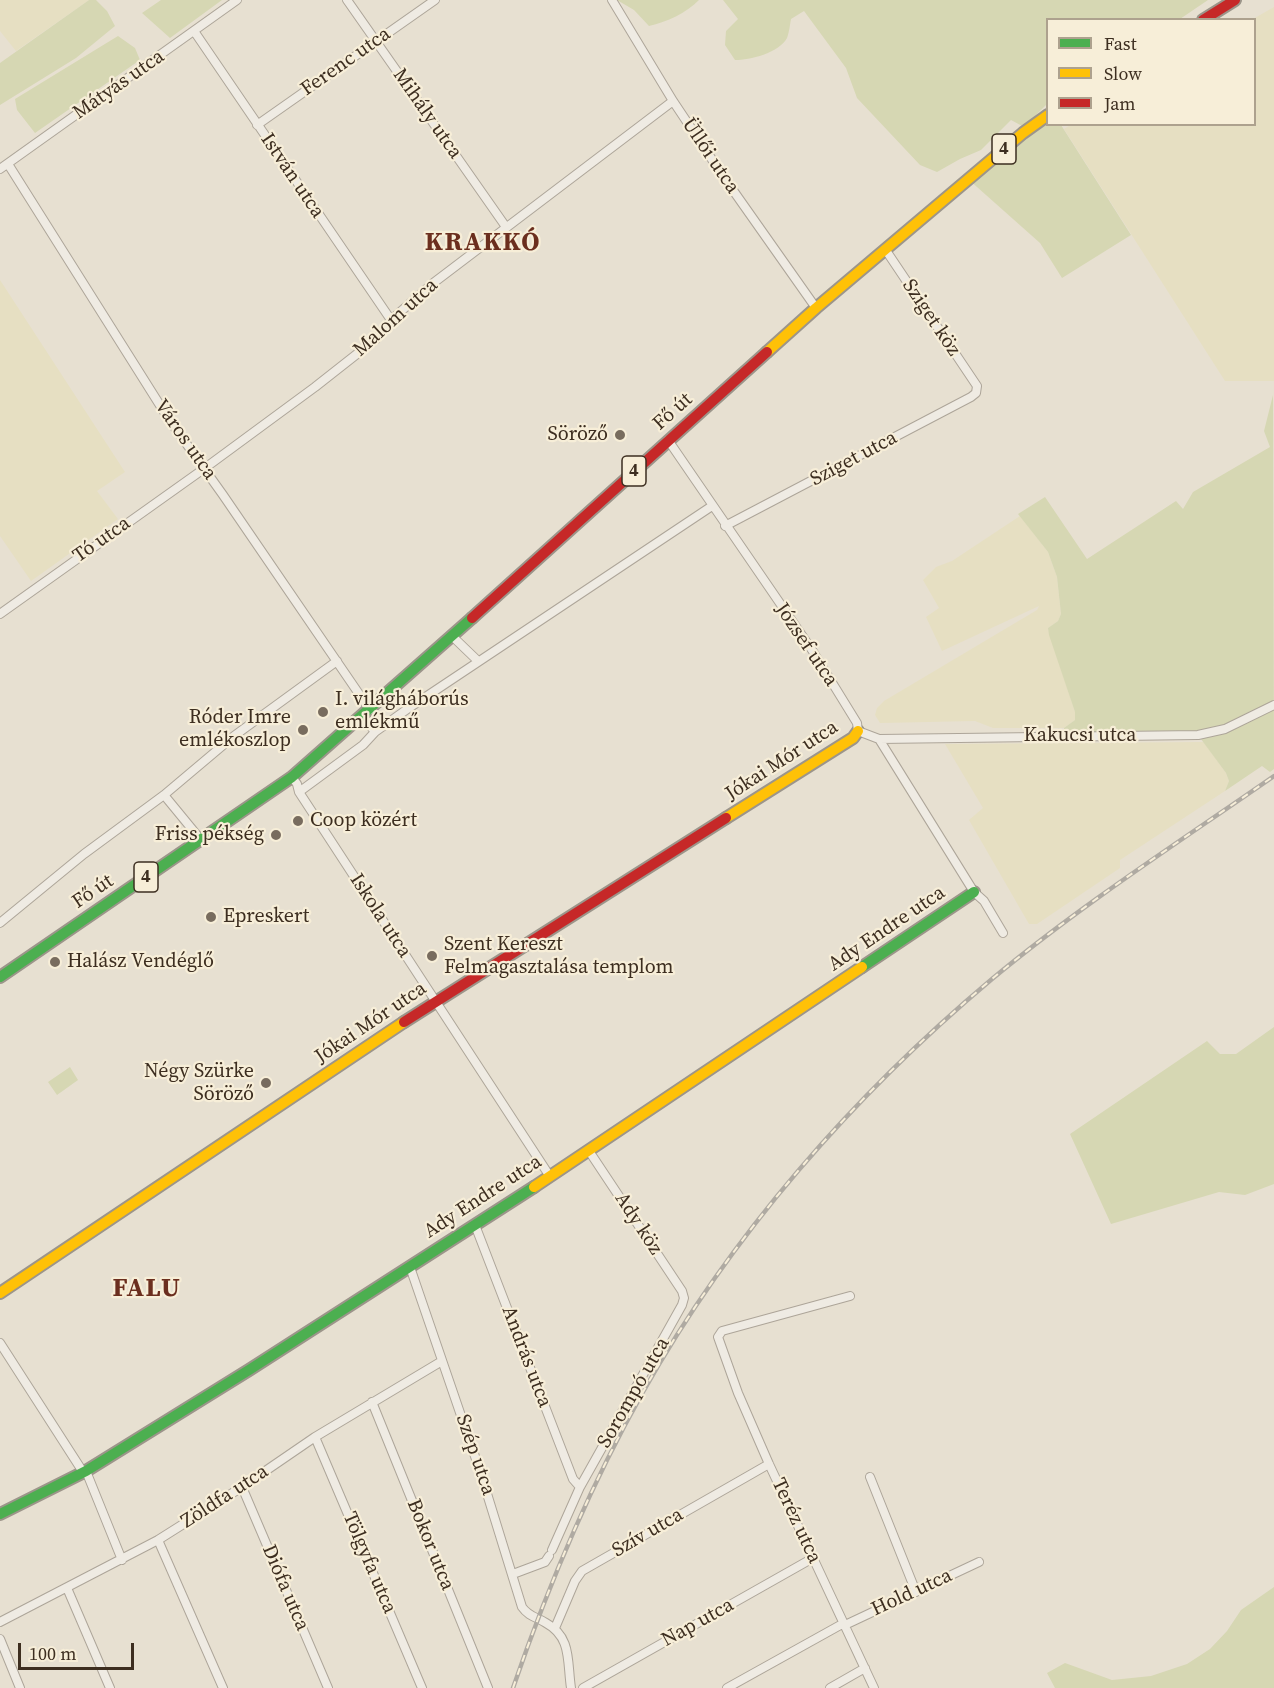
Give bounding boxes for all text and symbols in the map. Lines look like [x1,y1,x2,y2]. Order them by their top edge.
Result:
legend [1046,18,1256,126]
street label: Ferenc utca [296,22,396,102]
text: Fast [1104,31,1137,56]
street label: Mátyás utca [69,45,169,125]
text: Slow [1104,61,1142,86]
street label: Mihály utca [387,64,467,164]
text: Jam [1104,91,1136,116]
street label: Üllői utca [676,114,744,198]
street label: István utca [255,129,329,223]
road number: 4 [992,134,1016,164]
district label: KRAKKÓ [425,227,541,259]
street label: Malom utca [349,274,443,362]
street label: Sziget köz [897,275,965,361]
street label: Fő út [648,388,698,436]
street label: Város utca [149,395,221,485]
place label: Söröző [547,423,608,447]
street label: Sziget utca [806,426,902,492]
marker: Söröző [613,428,627,442]
road number: 4 [622,456,646,486]
street label: Tó utca [69,512,135,568]
street label: József utca [769,599,843,691]
place label: I. világháborús emlékmű [335,688,469,735]
marker: I. világháborús emlékmű [316,705,330,719]
place label: Róder Imre emlékoszlop [179,706,291,753]
street label: Jókai Mór utca [721,716,843,806]
marker: Róder Imre emlékoszlop [296,723,310,737]
street label: Kakucsi utca [1024,724,1136,748]
place label: Coop közért [310,809,417,833]
marker: Coop közért [291,814,305,828]
place label: Friss pékség [155,823,264,847]
marker: Friss pékség [269,828,283,842]
road number: 4 [134,862,158,892]
street label: Iskola utca [344,869,416,963]
street label: Fő út [68,870,118,914]
street label: Ady Endre utca [824,881,950,977]
place label: Epreskert [223,905,309,929]
marker: Epreskert [204,910,218,924]
place label: Szent Kereszt Felmagasztalása templom [444,933,674,980]
marker: Szent Kereszt Felmagasztalása templom [425,949,439,963]
place label: Halász Vendéglő [67,950,214,974]
marker: Halász Vendéglő [48,955,62,969]
street label: Jókai Mór utca [311,977,431,1069]
place label: Négy Szürke Söröző [144,1060,254,1107]
marker: Négy Szürke Söröző [259,1076,273,1090]
street label: Ady Endre utca [420,1150,546,1244]
street label: Ady köz [609,1188,667,1260]
district label: FALU [113,1273,181,1305]
street label: András utca [496,1303,556,1411]
street label: Sorompó utca [593,1333,675,1453]
street label: Szép utca [450,1411,500,1499]
street label: Zöldfa utca [177,1460,273,1534]
street label: Teréz utca [766,1475,826,1567]
street label: Bokor utca [401,1496,459,1594]
street label: Szív utca [608,1503,688,1563]
street label: Tölgyfa utca [337,1509,401,1617]
street label: Diófa utca [256,1541,314,1635]
street label: Hold utca [868,1564,956,1622]
street label: Nap utca [658,1593,738,1653]
scale bar [21,1631,136,1669]
text: 100 m [29,1641,76,1666]

